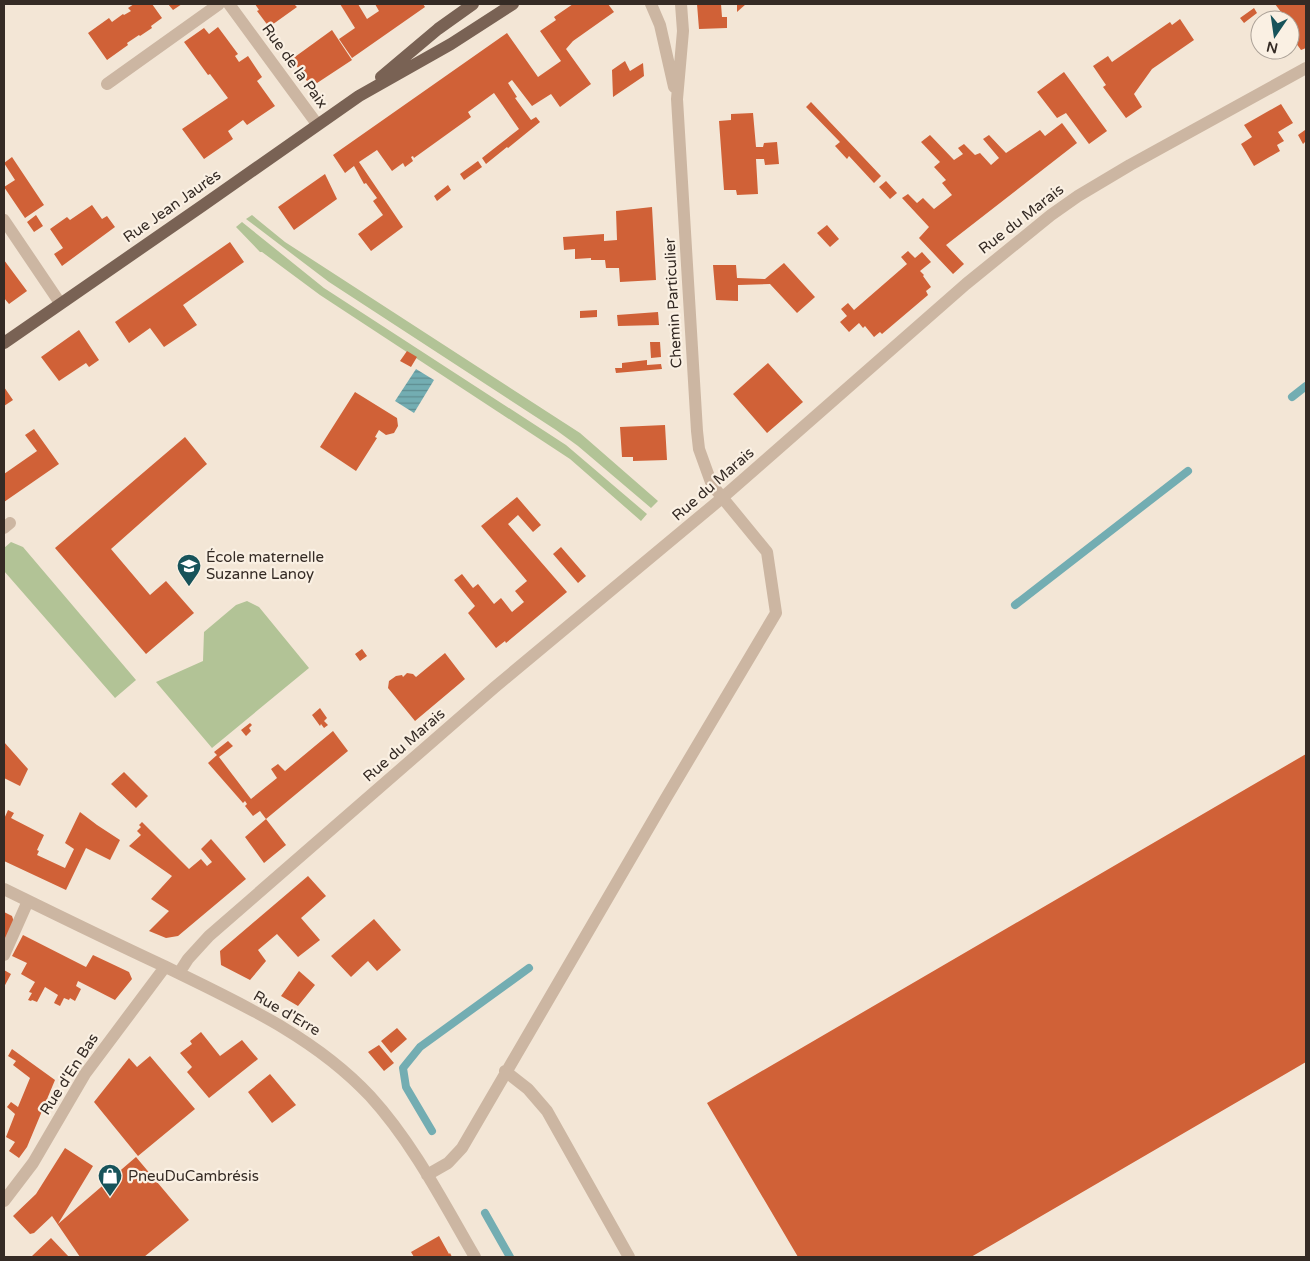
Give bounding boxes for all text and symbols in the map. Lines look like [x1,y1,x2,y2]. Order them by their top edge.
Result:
north arrow [1250,10,1300,60]
street label: Rue de la Paix [258,20,332,112]
text: N [1265,38,1280,57]
street label: Rue Jean Jaurès [120,166,224,246]
street label: Rue du Marais [975,180,1067,258]
street label: Chemin Particulier [661,237,685,369]
street label: Rue du Marais [668,444,758,524]
place label: École maternelle Suzanne Lanoy [206,548,324,583]
school or university icon: École maternelle Suzanne Lanoy [176,553,202,587]
street label: Rue du Marais [359,705,449,785]
street label: Rue d'Erre [250,987,324,1039]
street label: Rue d'En Bas [36,1030,102,1118]
shop icon: PneuDuCambrésis [97,1163,123,1197]
place label: PneuDuCambrésis [128,1167,259,1185]

